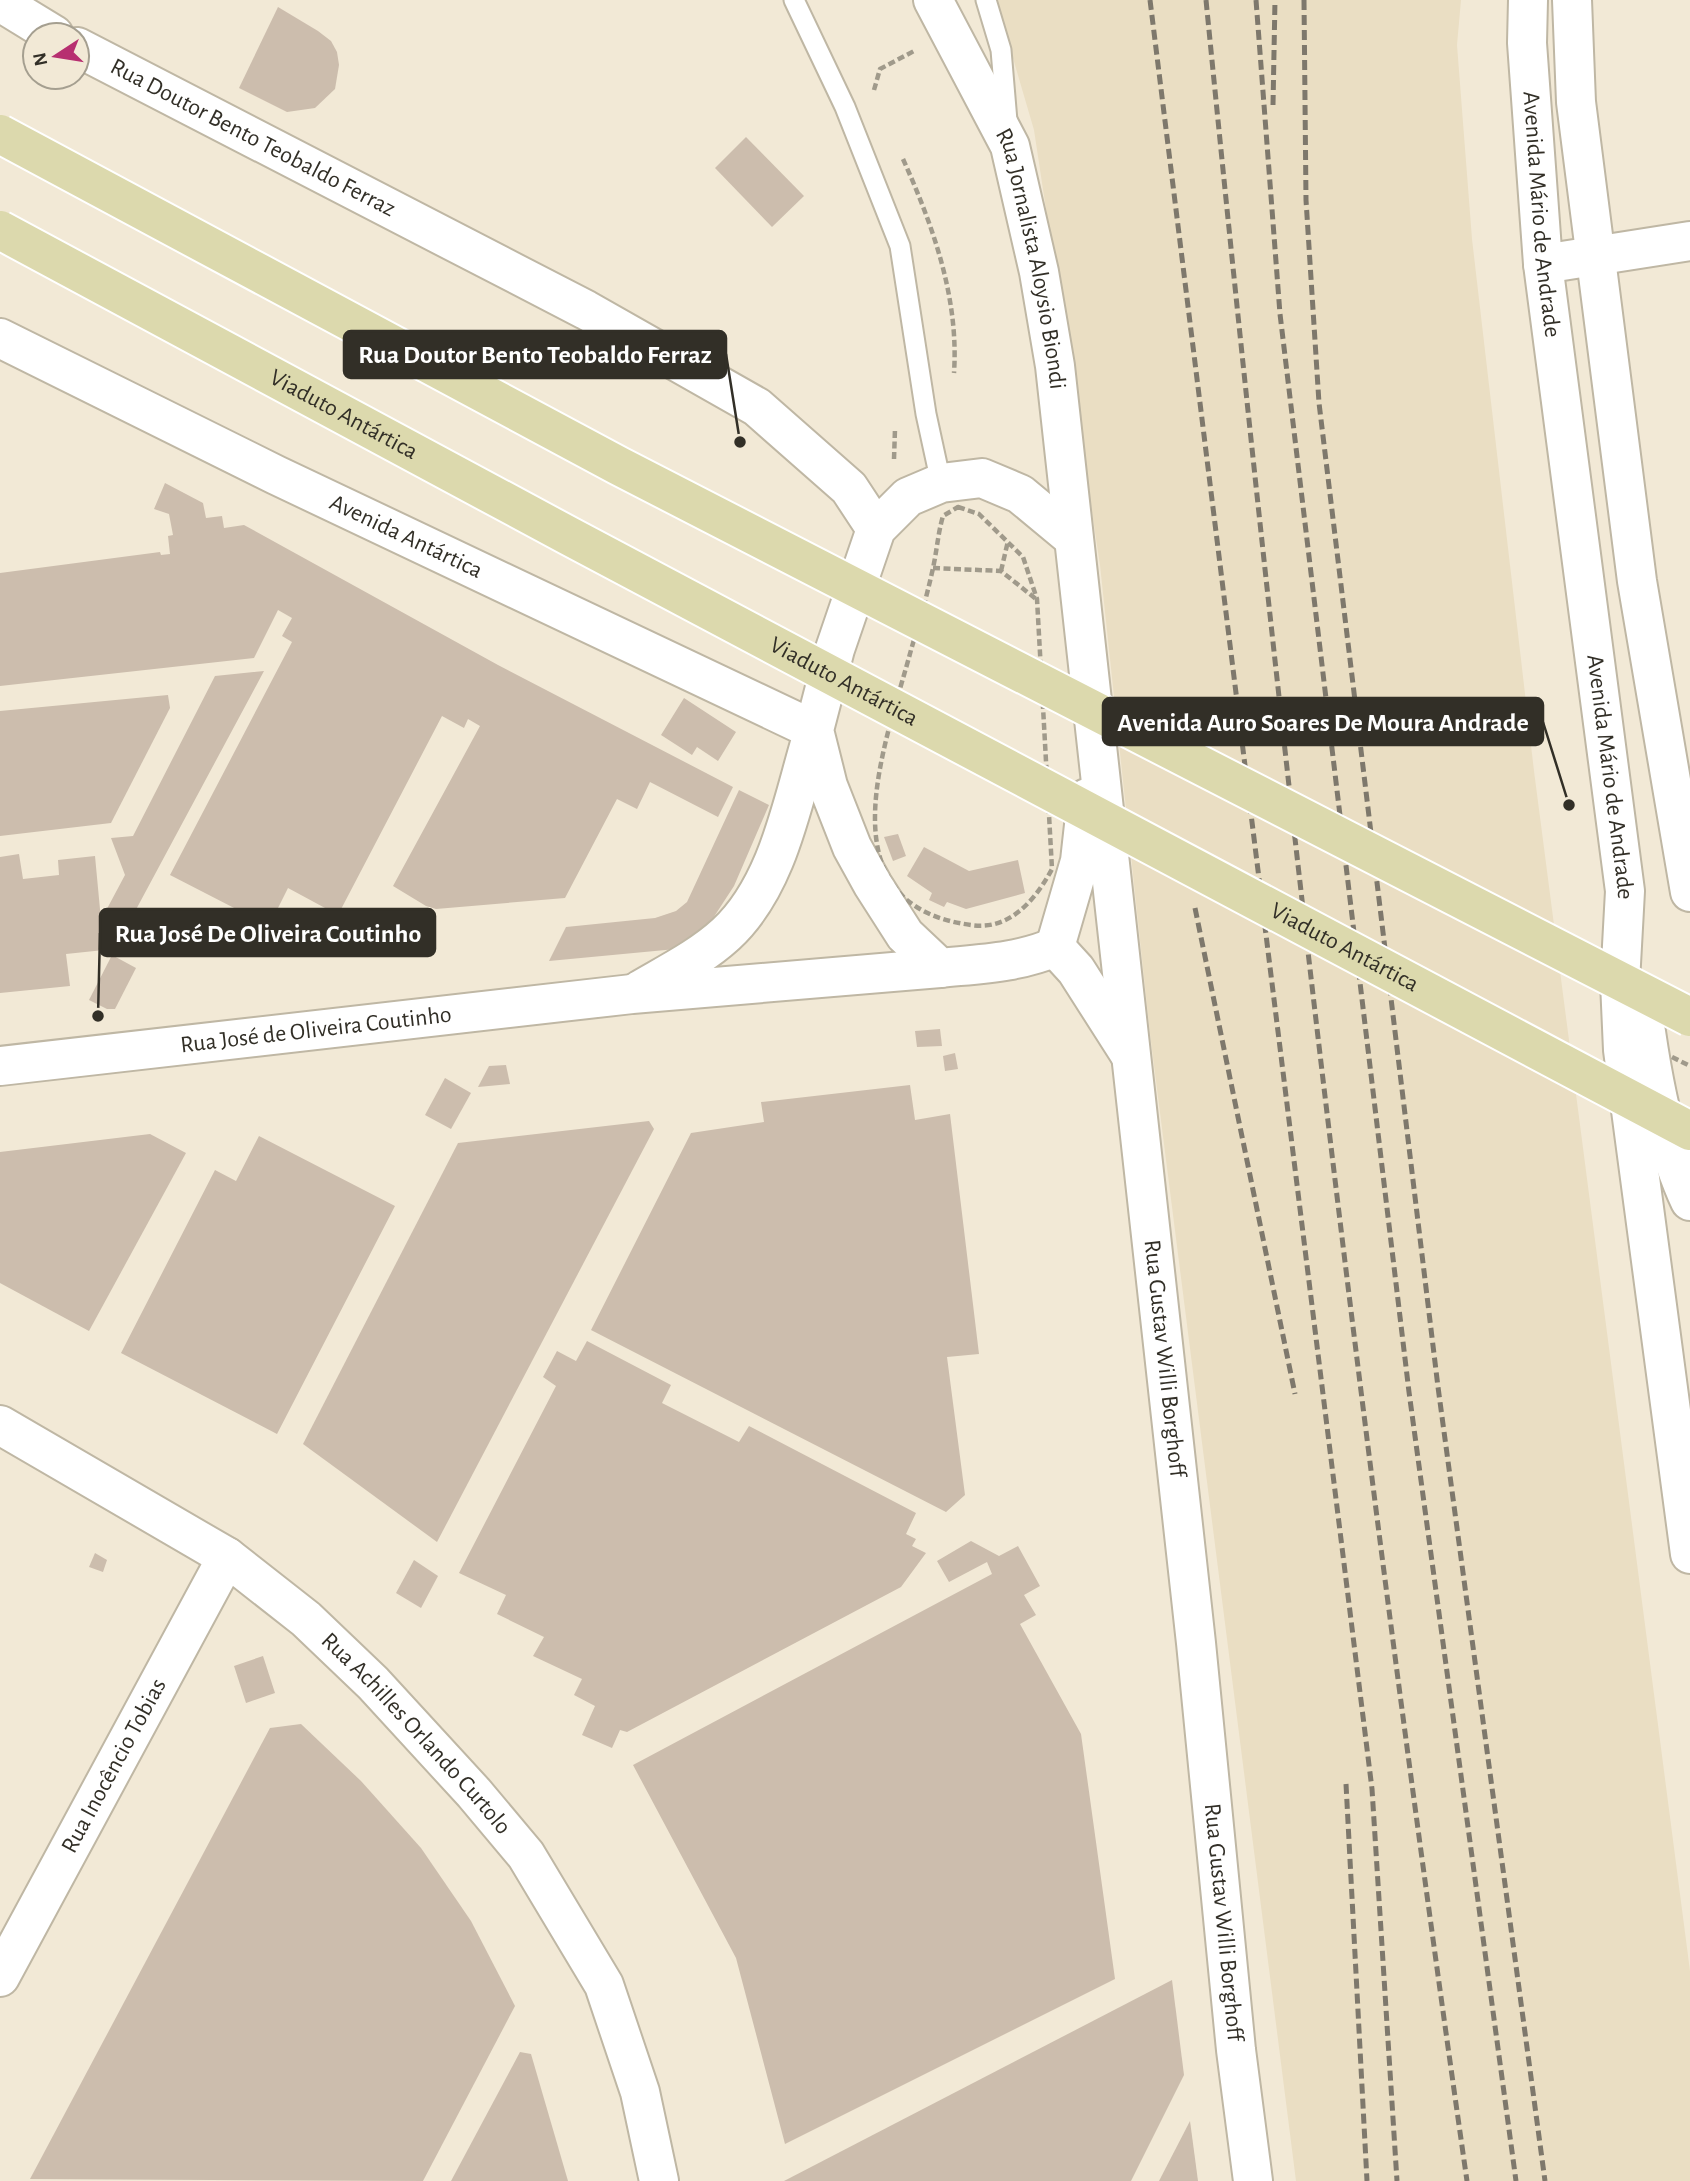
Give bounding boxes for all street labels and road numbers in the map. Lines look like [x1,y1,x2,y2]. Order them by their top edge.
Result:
street label: Rua Doutor Bento Teobaldo Ferraz [107,54,399,221]
street label: Avenida Mário de Andrade [1519,90,1564,339]
street label: Rua Jornalista Aloysio Biondi [991,124,1069,391]
street label: Viaduto Antártica [266,365,421,464]
street label: Avenida Antártica [326,490,486,583]
street label: Viaduto Antártica [766,633,922,731]
street label: Avenida Mário de Andrade [1582,653,1637,900]
street label: Viaduto Antártica [1266,899,1423,997]
street label: Rua José de Oliveira Coutinho [179,1003,453,1057]
street label: Rua Gustav Willi Borghoff [1140,1238,1190,1480]
street label: Rua Achilles Orlando Curtolo [316,1628,515,1839]
street label: Rua Inocêncio Tobias [57,1675,171,1857]
street label: Rua Gustav Willi Borghoff [1200,1802,1247,2044]

